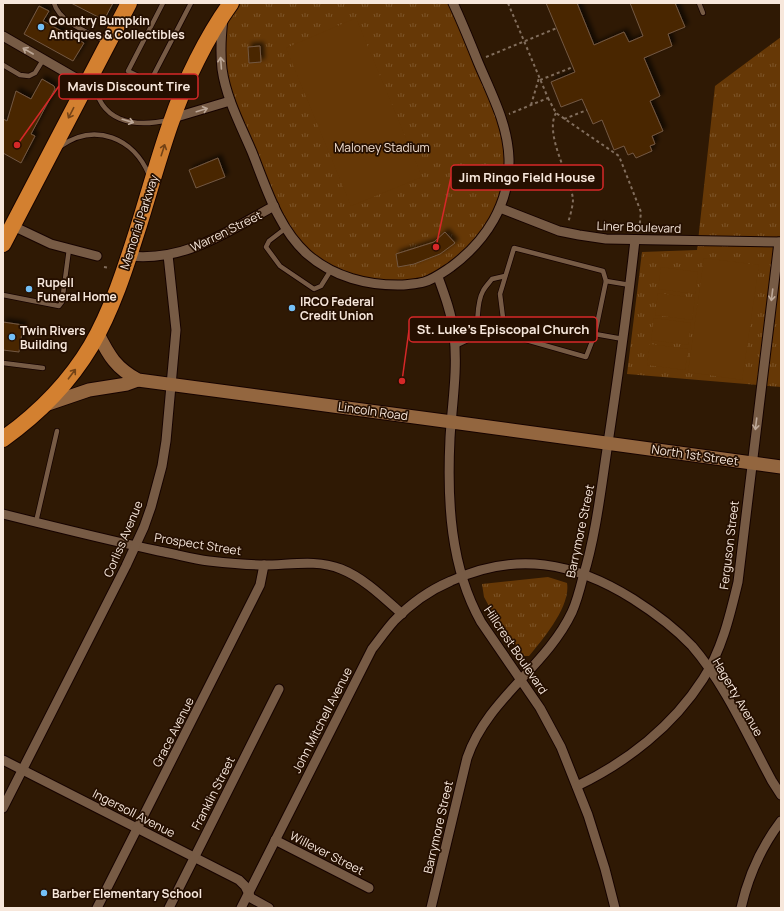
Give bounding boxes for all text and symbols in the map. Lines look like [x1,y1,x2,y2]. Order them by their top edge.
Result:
place label: Country Bumpkin Antiques & Collectibles [49,12,185,43]
marker: Country Bumpkin Antiques & Collectibles [36,22,46,32]
one-way arrow [22,46,34,54]
one-way arrow [218,57,225,70]
callout: Mavis Discount Tire [59,74,198,99]
text: Mavis Discount Tire [68,77,191,95]
one-way arrow [195,106,208,113]
one-way arrow [67,107,74,119]
one-way arrow [121,118,134,125]
park label: Maloney Stadium [334,139,430,156]
one-way arrow [159,144,167,156]
callout: Jim Ringo Field House [451,165,603,190]
text: Jim Ringo Field House [459,168,595,186]
street label: Memorial Parkway [116,172,163,271]
street label: Warren Street [187,206,265,256]
street label: Liner Boulevard [596,217,682,237]
place label: Rupell Funeral Home [37,274,117,305]
marker: Rupell Funeral Home [24,284,34,294]
one-way arrow [769,288,776,301]
place label: IRCO Federal Credit Union [300,293,374,324]
marker: IRCO Federal Credit Union [287,303,297,313]
callout: St. Luke's Episcopal Church [409,317,597,342]
text: St. Luke's Episcopal Church [417,320,589,338]
place label: Twin Rivers Building [20,322,86,353]
marker: Twin Rivers Building [7,332,17,342]
one-way arrow [68,369,76,380]
street label: Lincoln Road [337,398,409,424]
one-way arrow [752,417,760,430]
street label: North 1st Street [651,441,740,470]
street label: Barrymore Street [562,483,598,579]
street label: Corliss Avenue [99,498,147,580]
street label: Ferguson Street [715,499,743,590]
street label: Prospect Street [153,529,243,559]
street label: Hillcrest Boulevard [480,603,552,697]
street label: Hagerty Avenue [709,655,767,739]
street label: John Mitchell Avenue [288,664,356,776]
street label: Grace Avenue [148,694,198,770]
street label: Franklin Street [187,753,239,833]
street label: Barrymore Street [419,779,457,875]
street label: Ingersoll Avenue [90,785,178,841]
street label: Willever Street [287,827,367,879]
place label: Barber Elementary School [52,885,202,902]
marker: Barber Elementary School [39,888,49,898]

